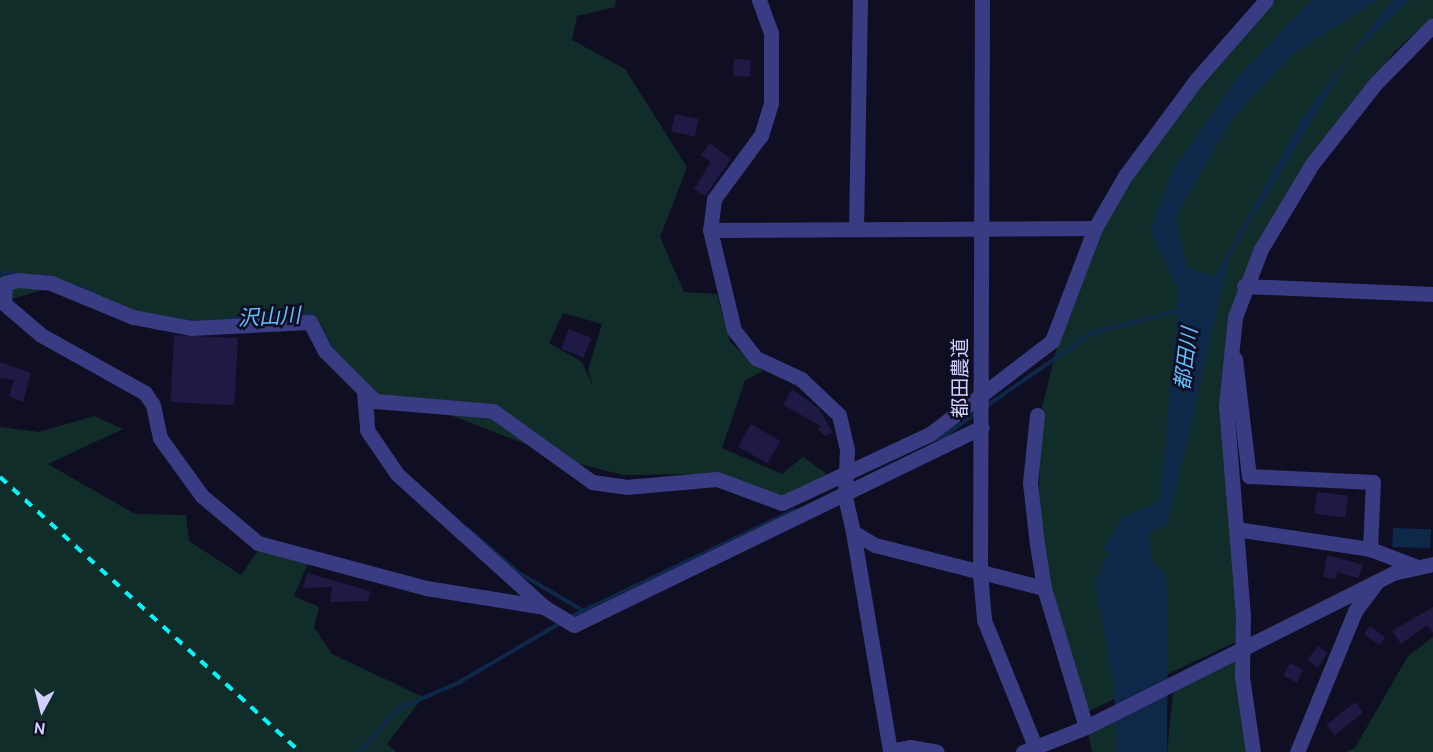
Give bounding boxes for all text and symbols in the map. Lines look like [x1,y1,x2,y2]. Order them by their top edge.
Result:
water label: 沢山川 [237,303,301,331]
water label: 都田川 [1170,326,1202,392]
street label: 都田農道 [948,338,972,418]
north arrow [12,680,72,740]
text: N [33,718,47,738]

